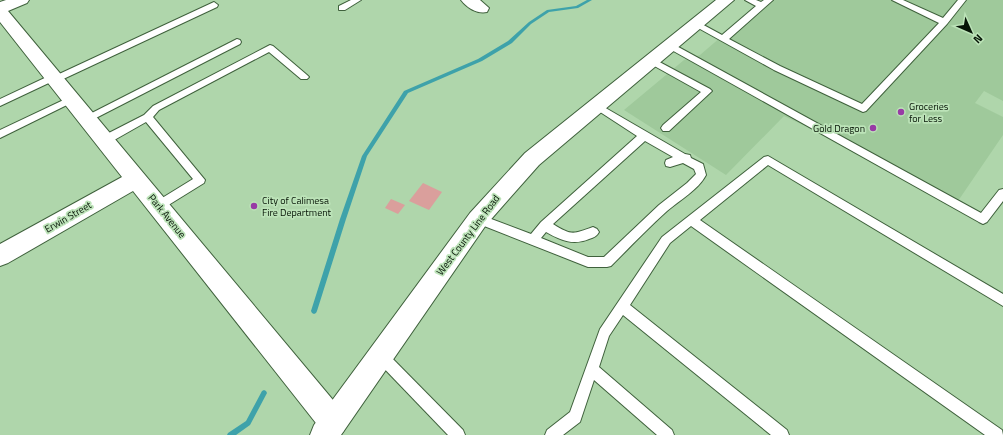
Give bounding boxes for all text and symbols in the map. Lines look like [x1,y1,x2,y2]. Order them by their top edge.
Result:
north arrow [951,12,991,52]
text: N [970,31,986,47]
place label: Groceries for Less [909,99,949,126]
marker: Groceries for Less [896,107,906,117]
place label: Gold Dragon [813,121,865,136]
marker: Gold Dragon [868,123,878,133]
street label: Park Avenue [145,191,189,241]
street label: West County Line Road [433,192,503,278]
place label: City of Calimesa Fire Department [262,193,332,220]
street label: Erwin Street [42,197,95,237]
marker: City of Calimesa Fire Department [249,201,259,211]

